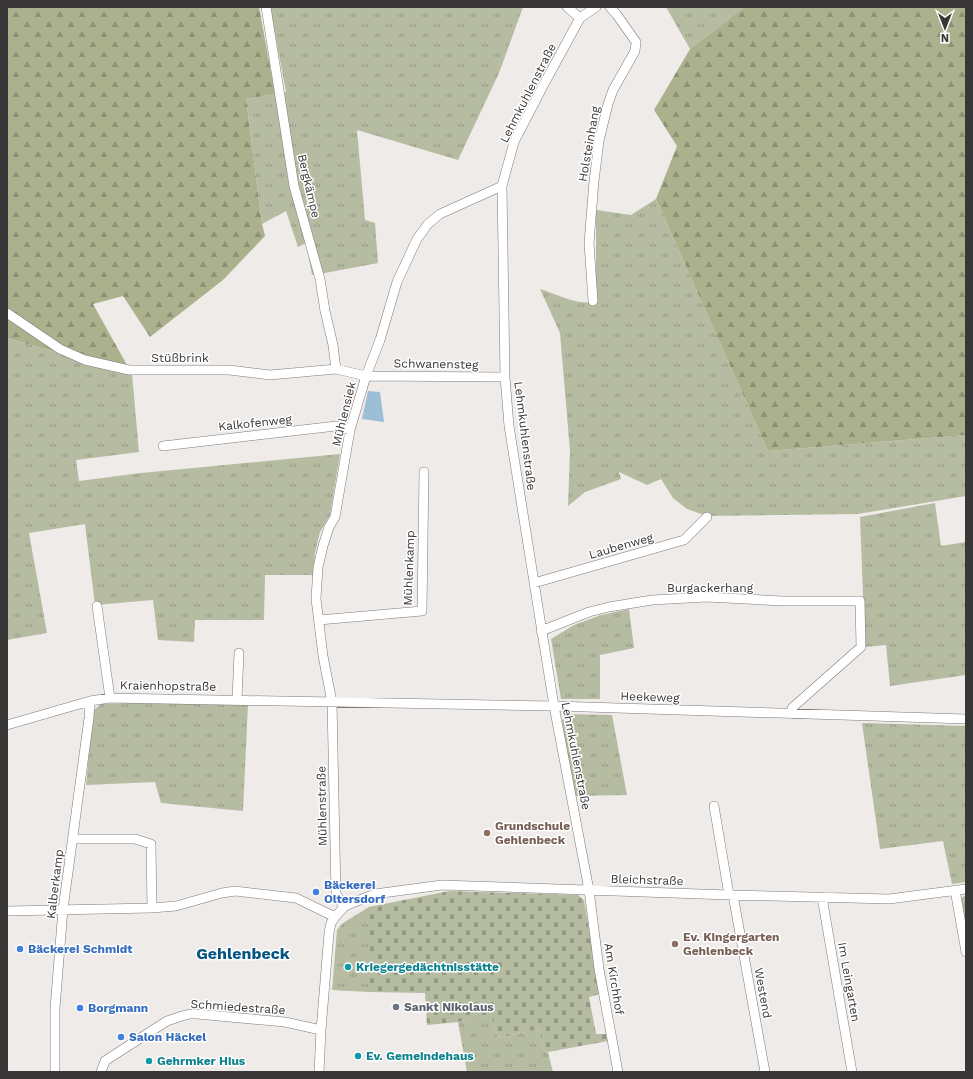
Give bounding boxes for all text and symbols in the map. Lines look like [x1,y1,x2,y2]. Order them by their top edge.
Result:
north arrow [925,8,965,48]
text: N [941,31,949,44]
street label: Lehmkuhlenstraße [497,41,559,145]
street label: Holsteinhang [575,105,603,183]
street label: Bergkämpe [295,153,323,219]
street label: Stüßbrink [151,351,209,365]
street label: Schwanensteg [393,356,479,372]
street label: Mühlensiek [329,380,359,448]
street label: Lehmkuhlenstraße [511,381,539,491]
street label: Kalkofenweg [218,412,293,434]
street label: Mühlenkamp [401,530,417,606]
street label: Laubenweg [587,530,655,562]
street label: Burgackerhang [667,581,754,595]
street label: Kraienhopstraße [120,678,216,694]
street label: Heekeweg [620,689,680,705]
street label: Lehmkuhlenstraße [559,701,593,811]
street label: Mühlenstraße [314,766,330,846]
place label: Grundschule Gehlenbeck [495,819,570,847]
marker: Grundschule Gehlenbeck [482,828,492,838]
street label: Kalberkamp [44,848,66,920]
street label: Bleichstraße [610,872,684,888]
place label: Bäckerei Oltersdorf [324,878,385,906]
marker: Bäckerei Oltersdorf [311,887,321,897]
place label: Ev. Kingergarten Gehlenbeck [683,930,780,958]
marker: Ev. Kingergarten Gehlenbeck [670,939,680,949]
street label: Im Leingarten [835,941,863,1023]
place label: Bäckerei Schmidt [28,942,133,956]
street label: Am Kirchhof [601,942,627,1016]
marker: Bäckerei Schmidt [15,944,25,954]
district label: Gehlenbeck [196,944,290,963]
place label: Kriegergedächtnisstätte [356,960,499,974]
marker: Kriegergedächtnisstätte [343,962,353,972]
street label: Westend [752,967,774,1019]
street label: Schmiedestraße [190,997,286,1017]
place label: Sankt Nikolaus [404,1000,494,1014]
place label: Borgmann [88,1001,148,1015]
marker: Sankt Nikolaus [391,1002,401,1012]
marker: Borgmann [75,1003,85,1013]
place label: Salon Häckel [129,1030,206,1044]
marker: Salon Häckel [116,1032,126,1042]
place label: Ev. Gemeindehaus [366,1049,474,1063]
marker: Ev. Gemeindehaus [353,1051,363,1061]
place label: Gehrmker Hius [157,1054,246,1068]
marker: Gehrmker Hius [144,1056,154,1066]

